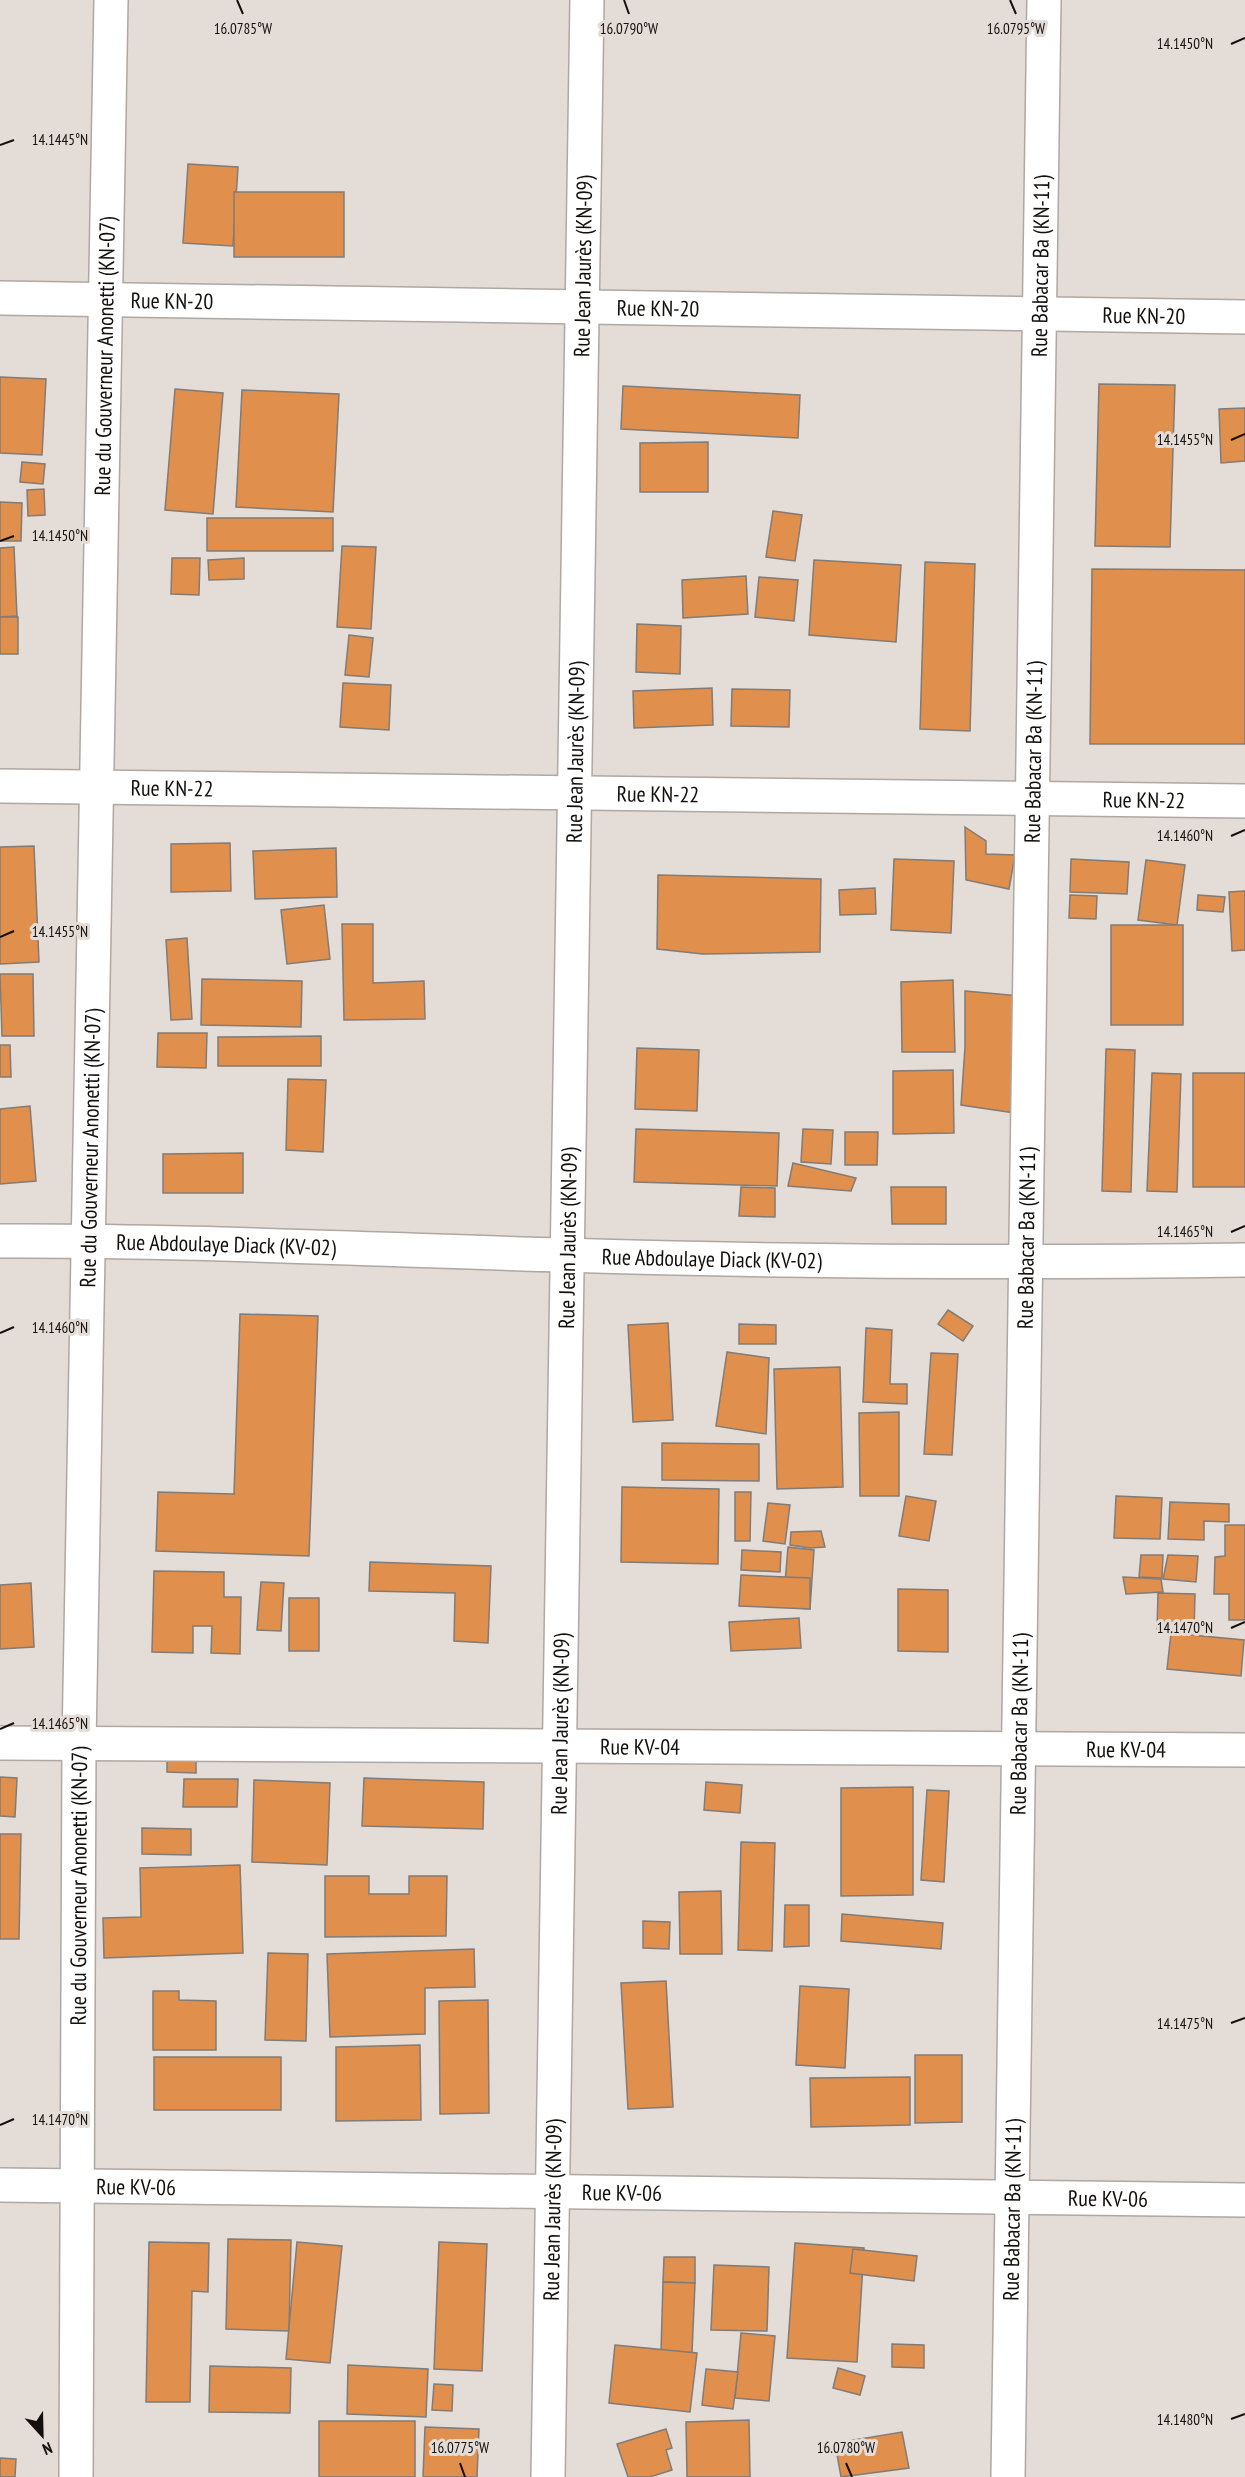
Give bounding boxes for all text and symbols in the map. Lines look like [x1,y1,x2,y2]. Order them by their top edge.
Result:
text: 16.0785°W [214,19,272,38]
text: 16.0790°W [600,19,658,38]
text: 16.0795°W [987,19,1045,38]
text: 14.1450°N [1157,34,1213,53]
text: 14.1445°N [32,130,88,149]
street label: Rue Jean Jaurès (KN-09) [567,174,598,357]
street label: Rue Babacar Ba (KN-11) [1025,174,1055,357]
street label: Rue du Gouverneur Anonetti (KN-07) [88,216,121,496]
street label: Rue KN-20 [130,286,214,315]
street label: Rue KN-20 [616,293,700,323]
street label: Rue KN-20 [1102,301,1186,330]
text: 14.1455°N [1157,430,1213,449]
text: 14.1450°N [32,526,88,545]
street label: Rue Jean Jaurès (KN-09) [560,660,591,843]
street label: Rue Babacar Ba (KN-11) [1018,660,1048,843]
street label: Rue KN-22 [130,774,214,803]
street label: Rue KN-22 [616,779,700,808]
street label: Rue KN-22 [1102,785,1185,814]
text: 14.1460°N [1157,826,1213,845]
text: 14.1455°N [32,922,88,941]
street label: Rue du Gouverneur Anonetti (KN-07) [73,1008,107,1288]
street label: Rue Jean Jaurès (KN-09) [552,1146,583,1329]
street label: Rue Babacar Ba (KN-11) [1011,1146,1041,1329]
text: 14.1465°N [1157,1222,1213,1241]
street label: Rue Abdoulaye Diack (KV-02) [116,1228,337,1262]
street label: Rue Abdoulaye Diack (KV-02) [601,1242,823,1274]
text: 14.1460°N [32,1318,88,1337]
text: 14.1470°N [1157,1618,1213,1637]
street label: Rue Jean Jaurès (KN-09) [544,1632,575,1815]
street label: Rue Babacar Ba (KN-11) [1004,1632,1034,1815]
text: 14.1465°N [32,1714,88,1733]
street label: Rue KV-04 [600,1732,680,1761]
street label: Rue KV-04 [1086,1735,1166,1764]
street label: Rue du Gouverneur Anonetti (KN-07) [64,1746,93,2025]
text: 14.1475°N [1157,2014,1213,2033]
text: 14.1470°N [32,2110,88,2129]
street label: Rue Jean Jaurès (KN-09) [537,2118,568,2301]
street label: Rue Babacar Ba (KN-11) [997,2118,1027,2301]
street label: Rue KV-06 [96,2172,176,2201]
street label: Rue KV-06 [582,2178,662,2207]
street label: Rue KV-06 [1068,2184,1148,2213]
north arrow [12,2405,72,2465]
text: 14.1480°N [1157,2410,1213,2429]
text: N [40,2438,55,2460]
text: 16.0775°W [431,2438,489,2457]
text: 16.0780°W [817,2438,875,2457]

